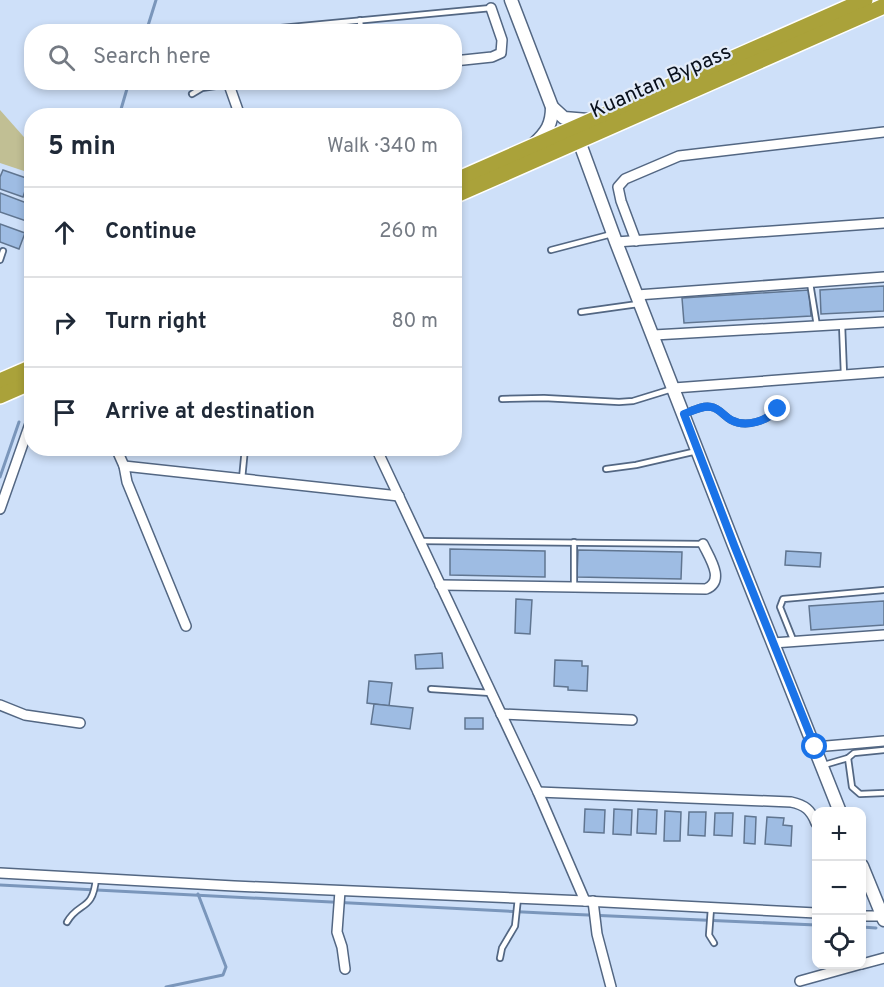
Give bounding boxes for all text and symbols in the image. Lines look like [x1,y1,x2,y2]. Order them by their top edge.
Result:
search box [24,24,462,90]
street label: Kuantan Bypass [586,39,736,125]
icon: search [45,41,78,74]
text: Search here [93,44,211,71]
text: 5 min [48,131,116,164]
text: Walk · 340 m [327,134,438,160]
icon: ahead [48,216,81,249]
text: Continue [105,219,196,246]
text: 260 m [379,219,438,245]
icon: right [48,306,81,339]
text: Turn right [105,309,207,336]
text: 80 m [392,309,438,335]
route end [764,395,790,421]
icon: arrive [48,396,81,429]
text: Arrive at destination [105,399,315,426]
route start [801,733,827,759]
map controls [812,807,866,969]
button: + [812,807,866,861]
button: − [812,861,866,915]
button: locate [812,915,866,969]

